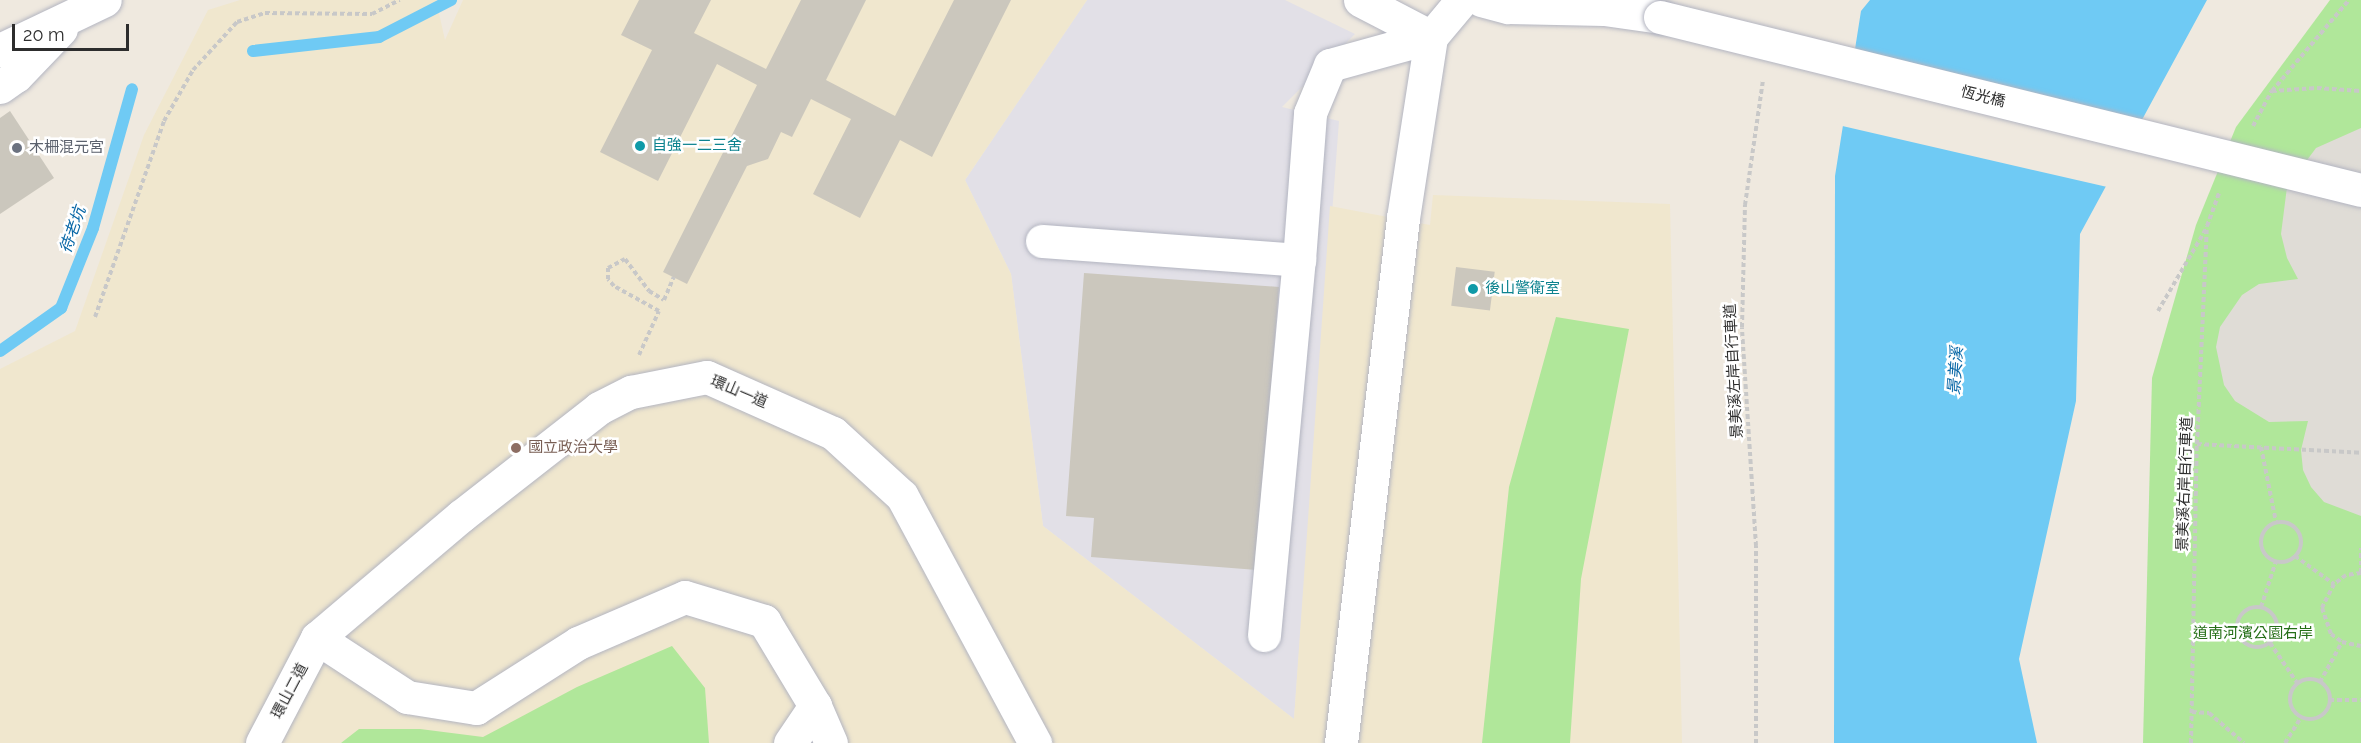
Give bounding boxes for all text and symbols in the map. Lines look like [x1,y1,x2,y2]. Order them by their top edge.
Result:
scale bar [15,12,132,50]
text: 20 m [23,24,65,45]
street label: 恆光橋 [1959,83,2007,111]
place label: 自強一二三舍 [652,137,742,155]
place label: 木柵混元宮 [29,139,104,157]
marker: 自強一二三舍 [633,139,647,153]
marker: 木柵混元宮 [10,141,24,155]
water label: 待老坑 [56,204,90,256]
place label: 後山警衛室 [1485,280,1560,298]
marker: 後山警衛室 [1466,282,1480,296]
street label: 景美溪左岸自行車道 [1721,303,1747,439]
water label: 景美溪 [1945,346,1967,396]
street label: 環山一道 [708,372,770,412]
street label: 景美溪右岸自行車道 [2174,416,2196,552]
place label: 國立政治大學 [528,439,618,457]
marker: 國立政治大學 [509,441,523,455]
park label: 道南河濱公園右岸 [2193,625,2313,643]
street label: 環山二道 [268,660,312,722]

